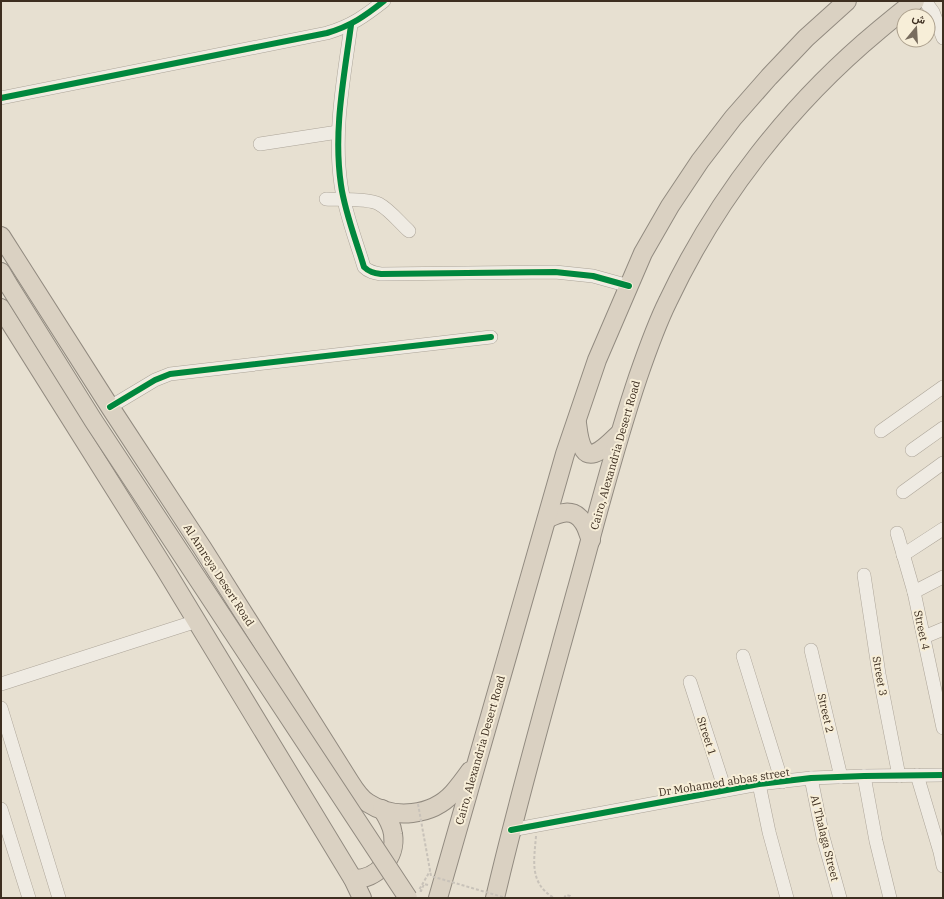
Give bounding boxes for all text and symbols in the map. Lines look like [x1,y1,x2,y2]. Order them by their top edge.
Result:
north arrow [896,8,936,48]
text: ش [911,10,928,27]
street label: Cairo, Alexandria Desert Road [587,378,643,531]
street label: Al Amreya Desert Road [181,521,257,629]
street label: Street 4 [911,609,933,651]
street label: Street 3 [870,655,890,697]
street label: Cairo, Alexandria Desert Road [452,673,508,826]
street label: Street 2 [815,692,837,734]
street label: Street 1 [694,715,720,757]
street label: Dr Mohamed abbas street [658,765,791,799]
street label: Al Thalaga Street [808,794,842,882]

